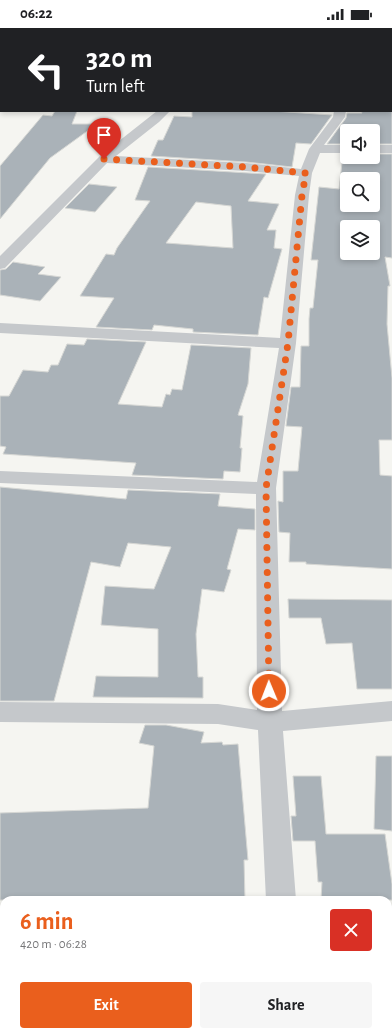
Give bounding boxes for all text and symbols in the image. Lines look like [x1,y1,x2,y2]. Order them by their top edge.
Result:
text: 06:22 [20,6,53,21]
icon: left [20,44,72,96]
text: 320 m [86,45,153,73]
text: Turn left [86,78,145,96]
pin [87,118,121,159]
icon: arrive [93,124,115,146]
map controls [340,124,380,260]
button: sound [340,124,380,164]
button: search [340,172,380,212]
button: layers [340,220,380,260]
position arrow [248,670,290,712]
button: close [330,909,372,951]
text: 6 min [20,910,74,934]
text: 420 m · 06:28 [20,938,87,951]
button: Exit [20,982,192,1028]
button: Share [200,982,372,1028]

